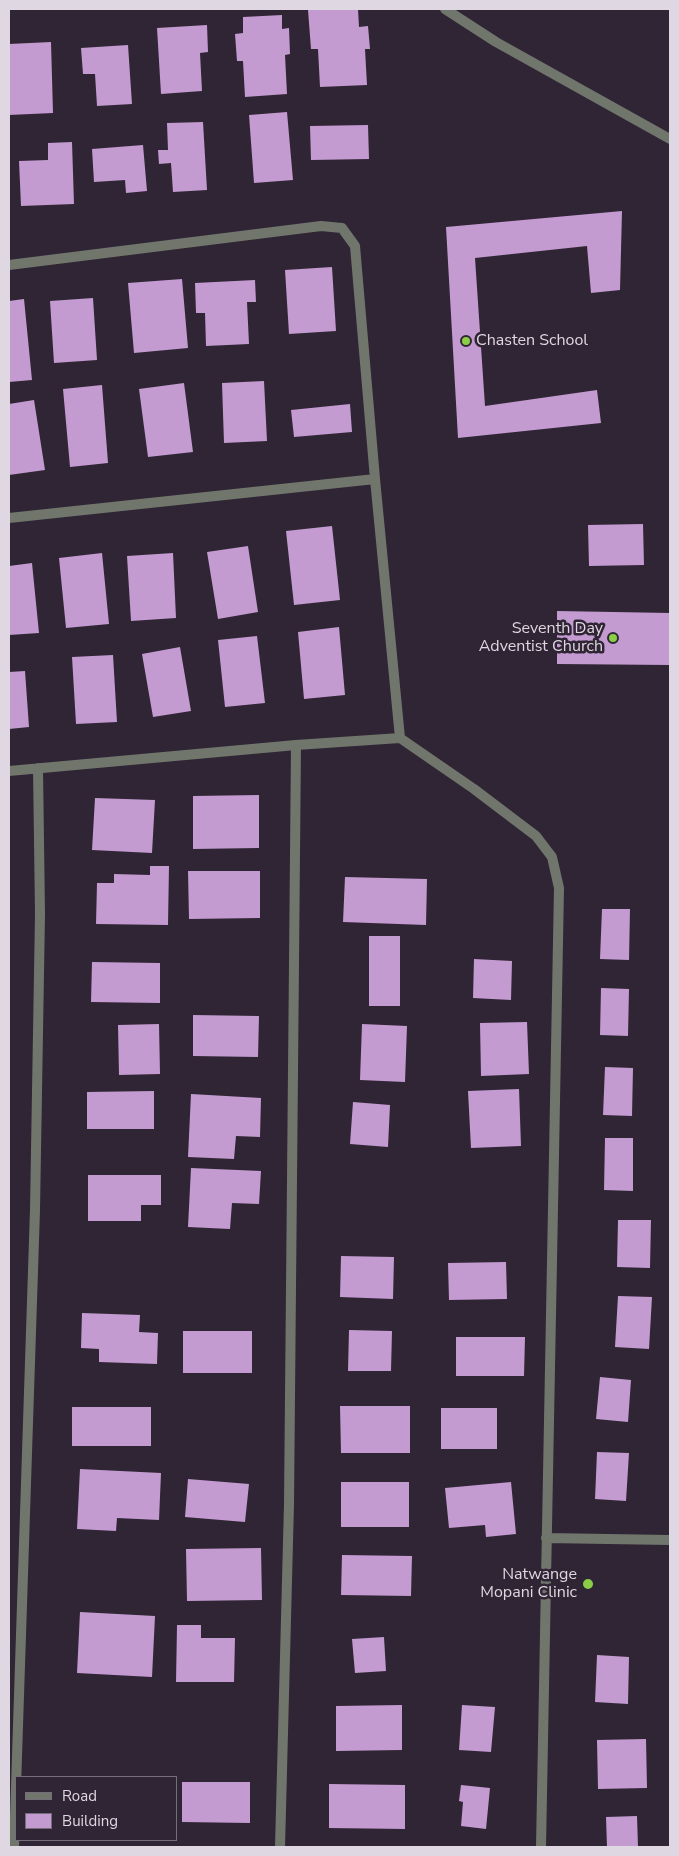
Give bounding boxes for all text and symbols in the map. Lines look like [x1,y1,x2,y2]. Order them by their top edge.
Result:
place label: Chasten School [476,331,588,351]
marker: Chasten School [460,335,472,347]
place label: Seventh Day Adventist Church [479,619,603,657]
marker: Seventh Day Adventist Church [607,632,619,644]
place label: Natwange Mopani Clinic [480,1565,577,1603]
marker: Natwange Mopani Clinic [581,1577,595,1591]
legend [15,1776,178,1841]
text: Road [62,1786,97,1806]
text: Building [62,1811,118,1831]

